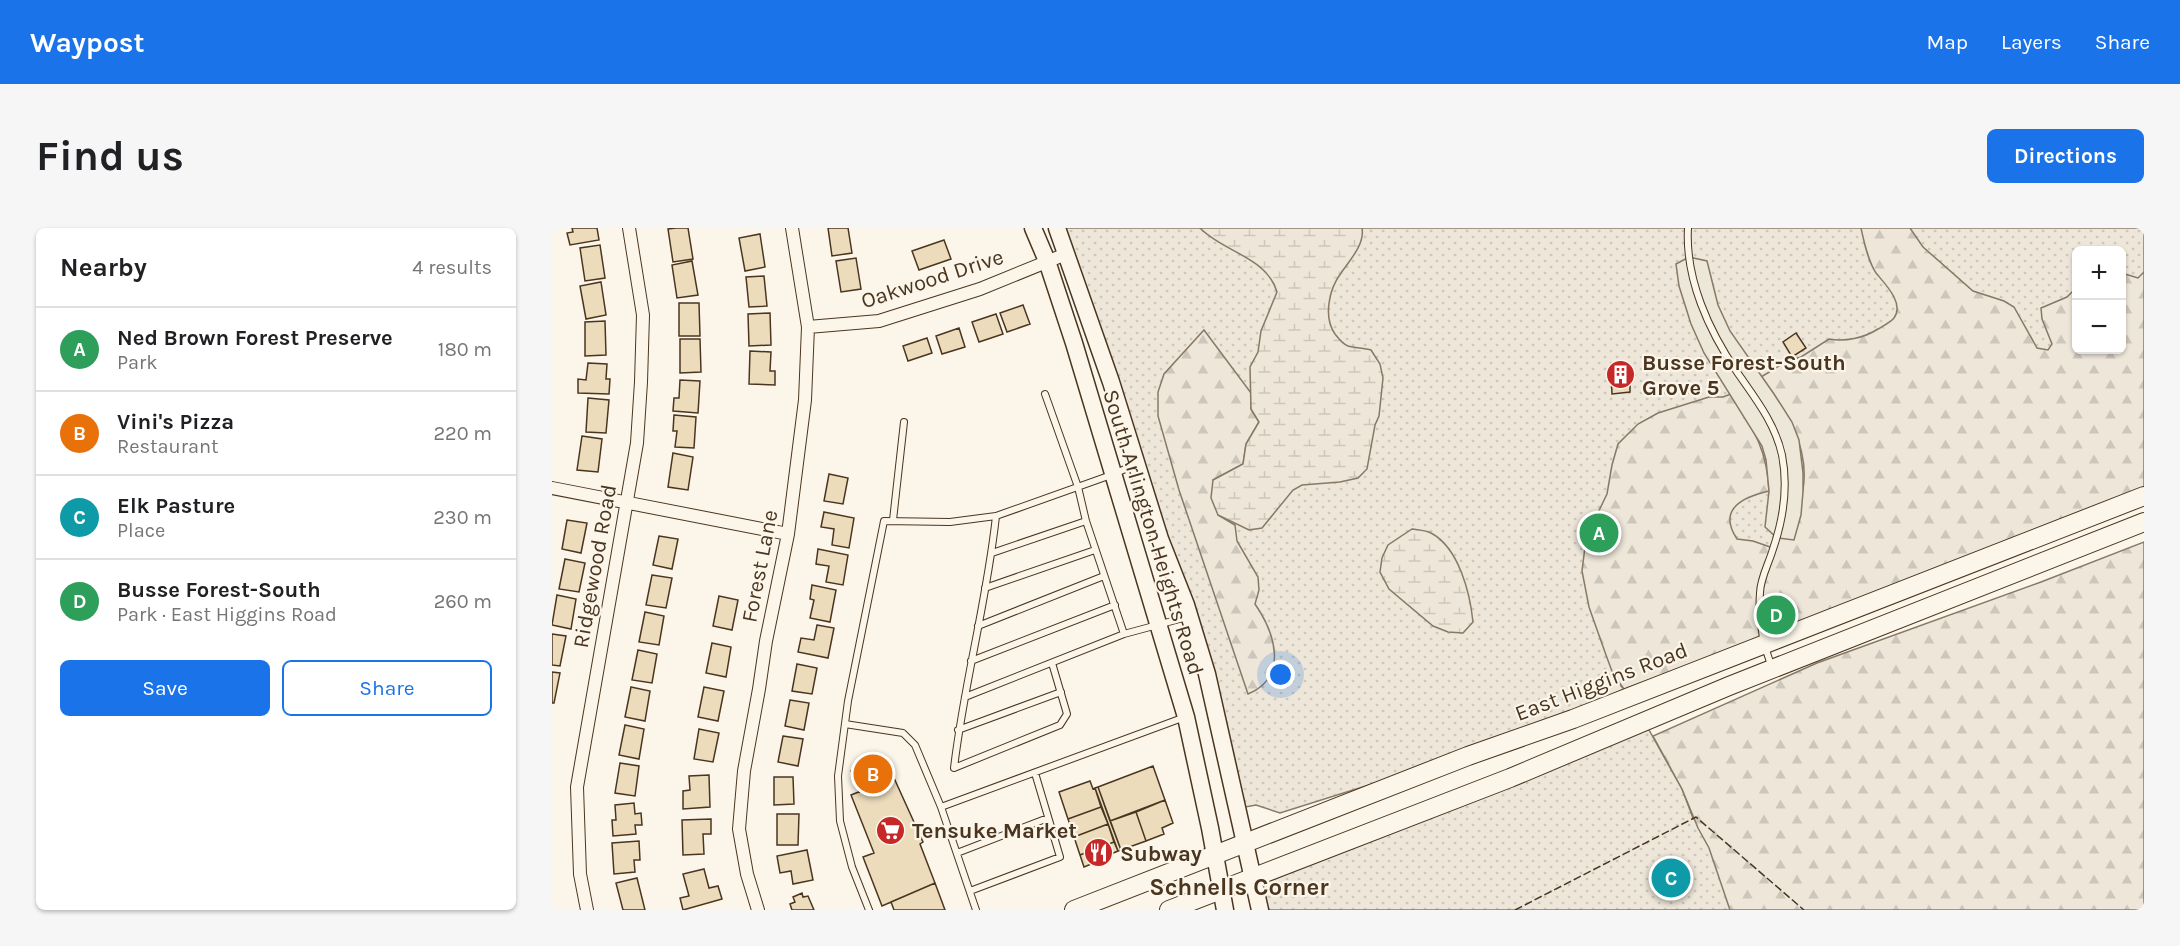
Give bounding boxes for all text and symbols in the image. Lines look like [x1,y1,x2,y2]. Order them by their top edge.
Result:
text: Waypost [30,26,145,59]
text: Map [1926,30,1968,54]
text: Layers [2001,30,2062,54]
text: Share [2095,30,2150,54]
button: Directions [1987,129,2144,183]
text: Find us [36,131,184,181]
street label: Oakwood Drive [858,244,1007,314]
map controls [2072,246,2126,354]
button: + [2072,246,2126,300]
text: Nearby [60,252,147,283]
text: 4 results [412,256,492,279]
button: − [2072,300,2126,354]
text: Ned Brown Forest Preserve [117,325,393,351]
text: A [73,338,86,361]
text: 180 m [438,338,492,361]
place label: Busse Forest-South Grove 5 [1642,350,1846,401]
text: Park [117,351,158,374]
building icon: Busse Forest-South Grove 5 [1605,359,1637,391]
street label: South Arlington Heights Road [1097,386,1209,678]
text: Vini's Pizza [117,409,234,435]
text: B [73,422,86,445]
text: 220 m [433,422,492,445]
text: Restaurant [117,435,219,458]
street label: Ridgewood Road [568,482,622,650]
text: Elk Pasture [117,493,235,519]
text: C [73,506,86,529]
text: 230 m [433,506,492,529]
street label: Forest Lane [736,508,784,625]
pin: A [1580,510,1618,556]
text: Place [117,519,165,542]
text: Busse Forest-South [117,577,321,603]
text: D [73,590,86,613]
text: 260 m [434,590,492,613]
pin: D [1756,592,1796,638]
text: Park · East Higgins Road [117,603,337,626]
street label: East Higgins Road [1511,637,1691,727]
button: Save [60,660,270,716]
button: Share [282,660,492,716]
your location [1266,660,1295,689]
pin: B [854,752,892,796]
supermarket icon: Tensuke Market [875,814,907,846]
place label: Tensuke Market [912,818,1077,844]
restaurant icon: Subway [1083,837,1115,869]
place label: Subway [1120,841,1202,867]
pin: C [1652,856,1690,900]
district label: Schnells Corner [1149,873,1329,901]

